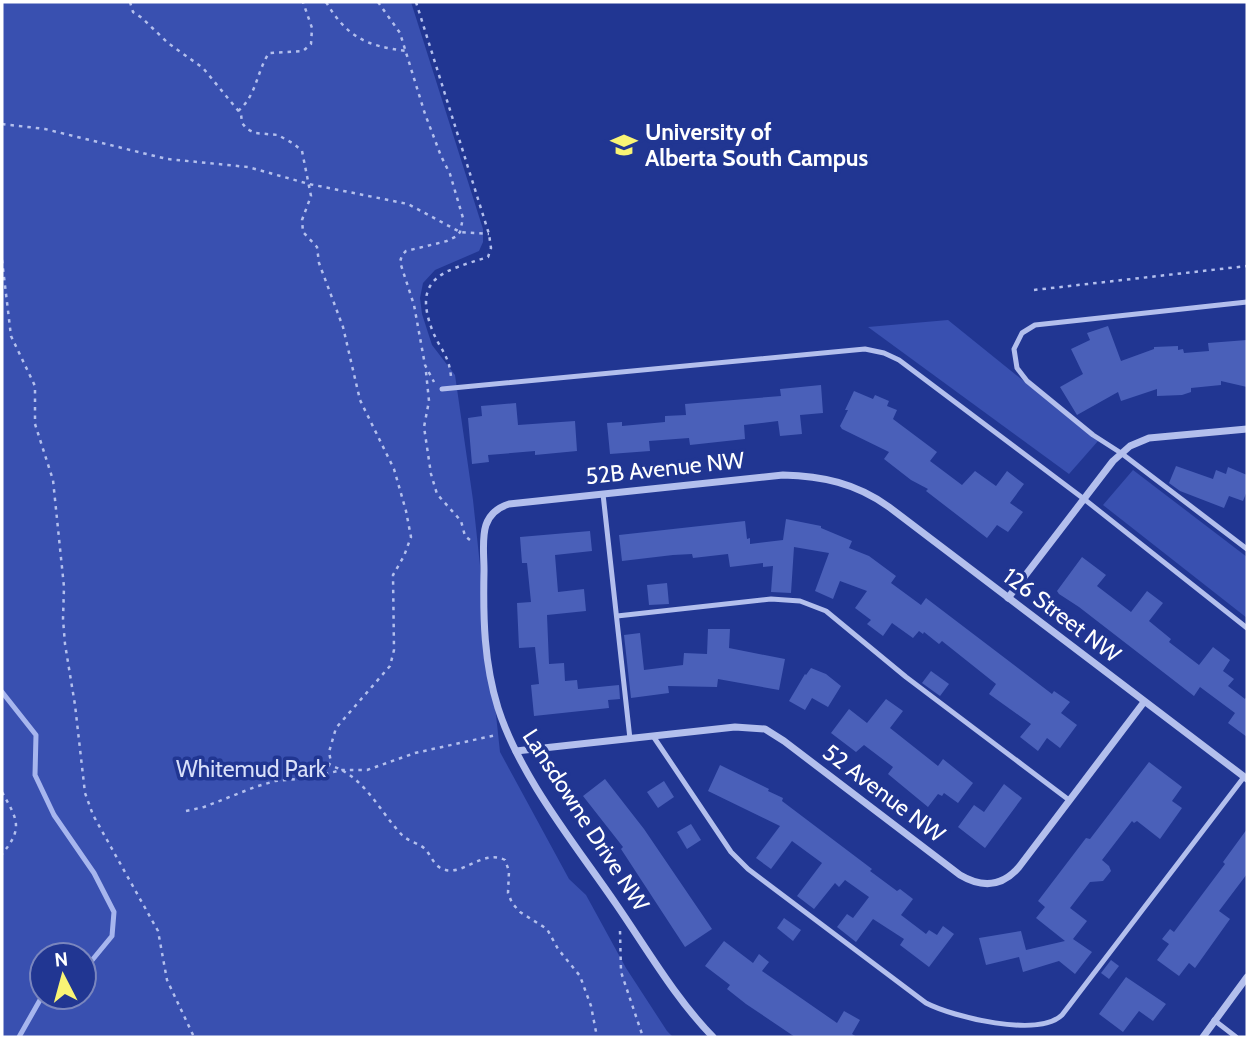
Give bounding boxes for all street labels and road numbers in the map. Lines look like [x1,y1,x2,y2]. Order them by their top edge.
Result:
street label: 52B Avenue NW [584,446,746,490]
street label: 126 Street NW [998,562,1127,668]
street label: Lansdowne Drive NW [517,724,655,916]
street label: 52 Avenue NW [817,738,951,848]

